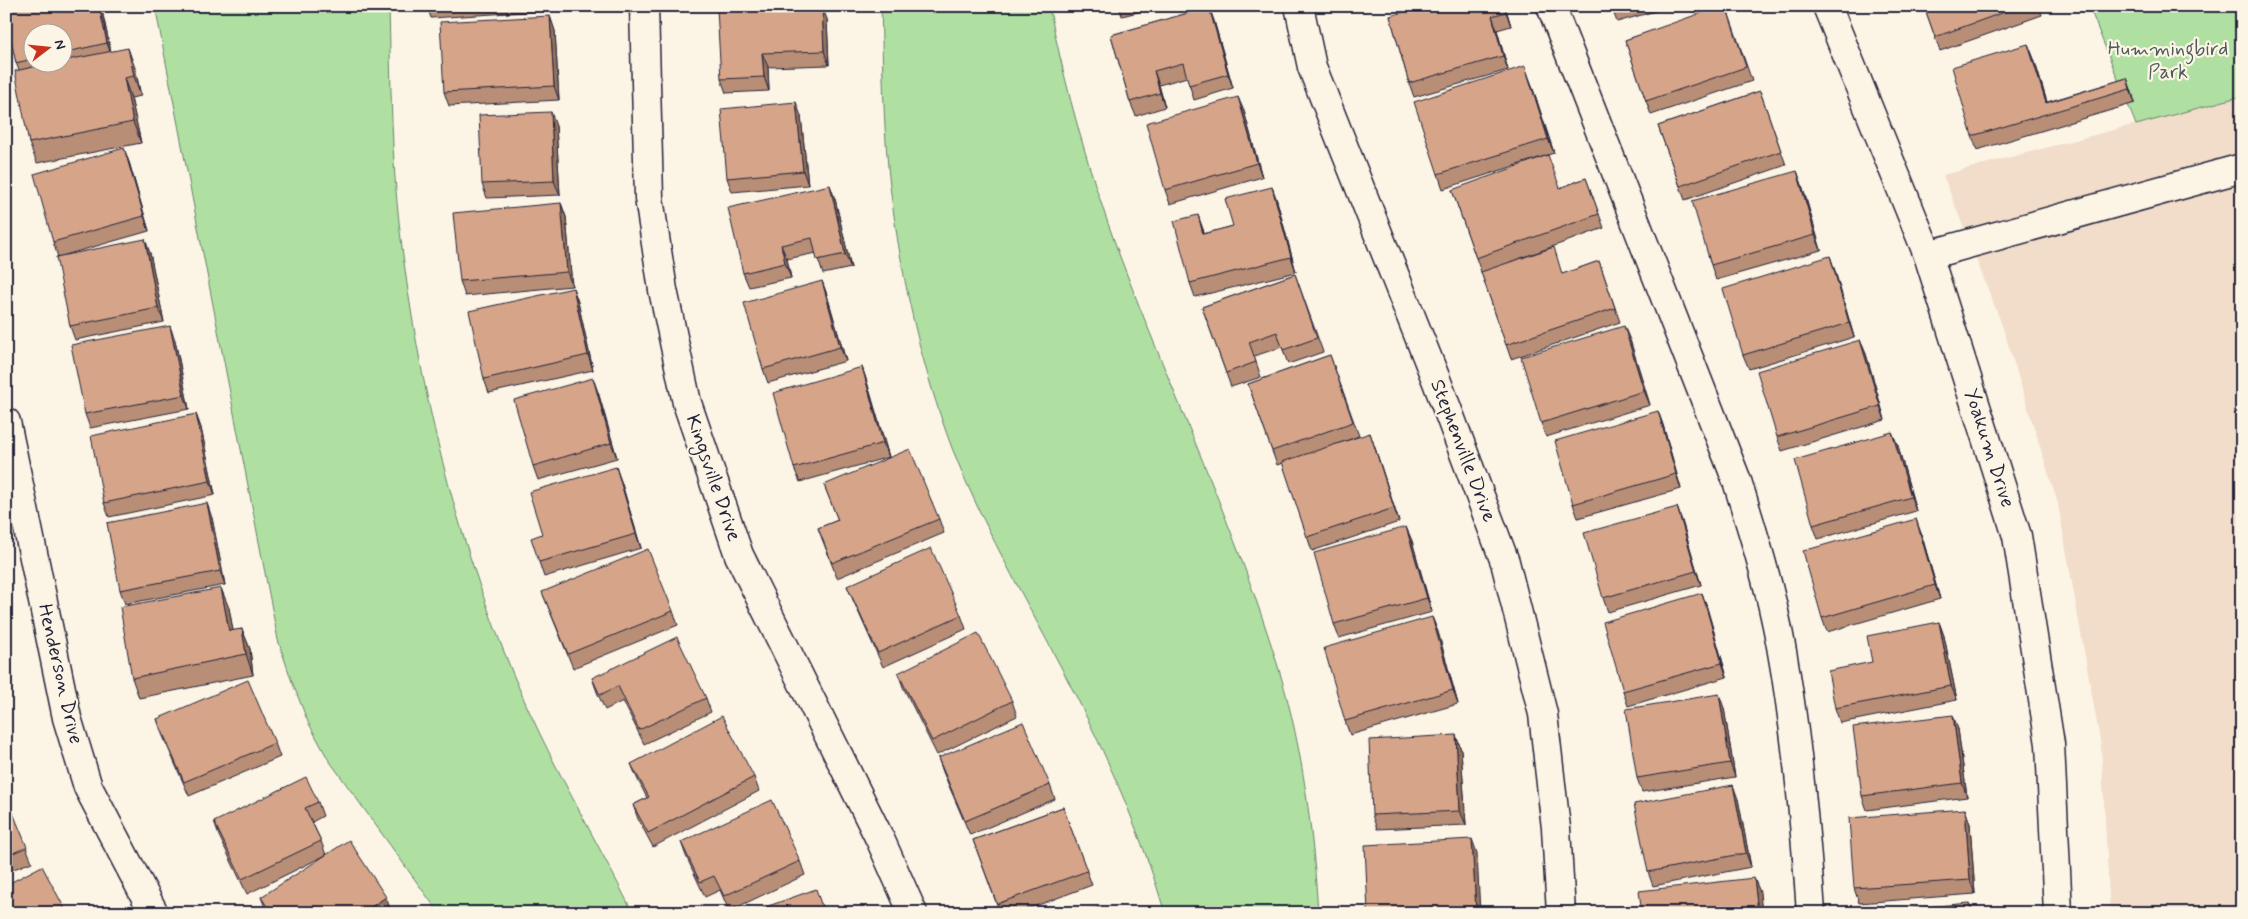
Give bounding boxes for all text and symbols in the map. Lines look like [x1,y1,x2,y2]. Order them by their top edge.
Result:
north arrow [22,22,72,72]
park label: Hummingbird Park [2108,36,2228,86]
text: N [50,38,69,52]
street label: Stephenville Drive [1423,376,1503,526]
street label: Yoakum Drive [1957,385,2021,511]
street label: Kingsville Drive [678,411,747,545]
street label: Henderson Drive [31,601,89,747]

